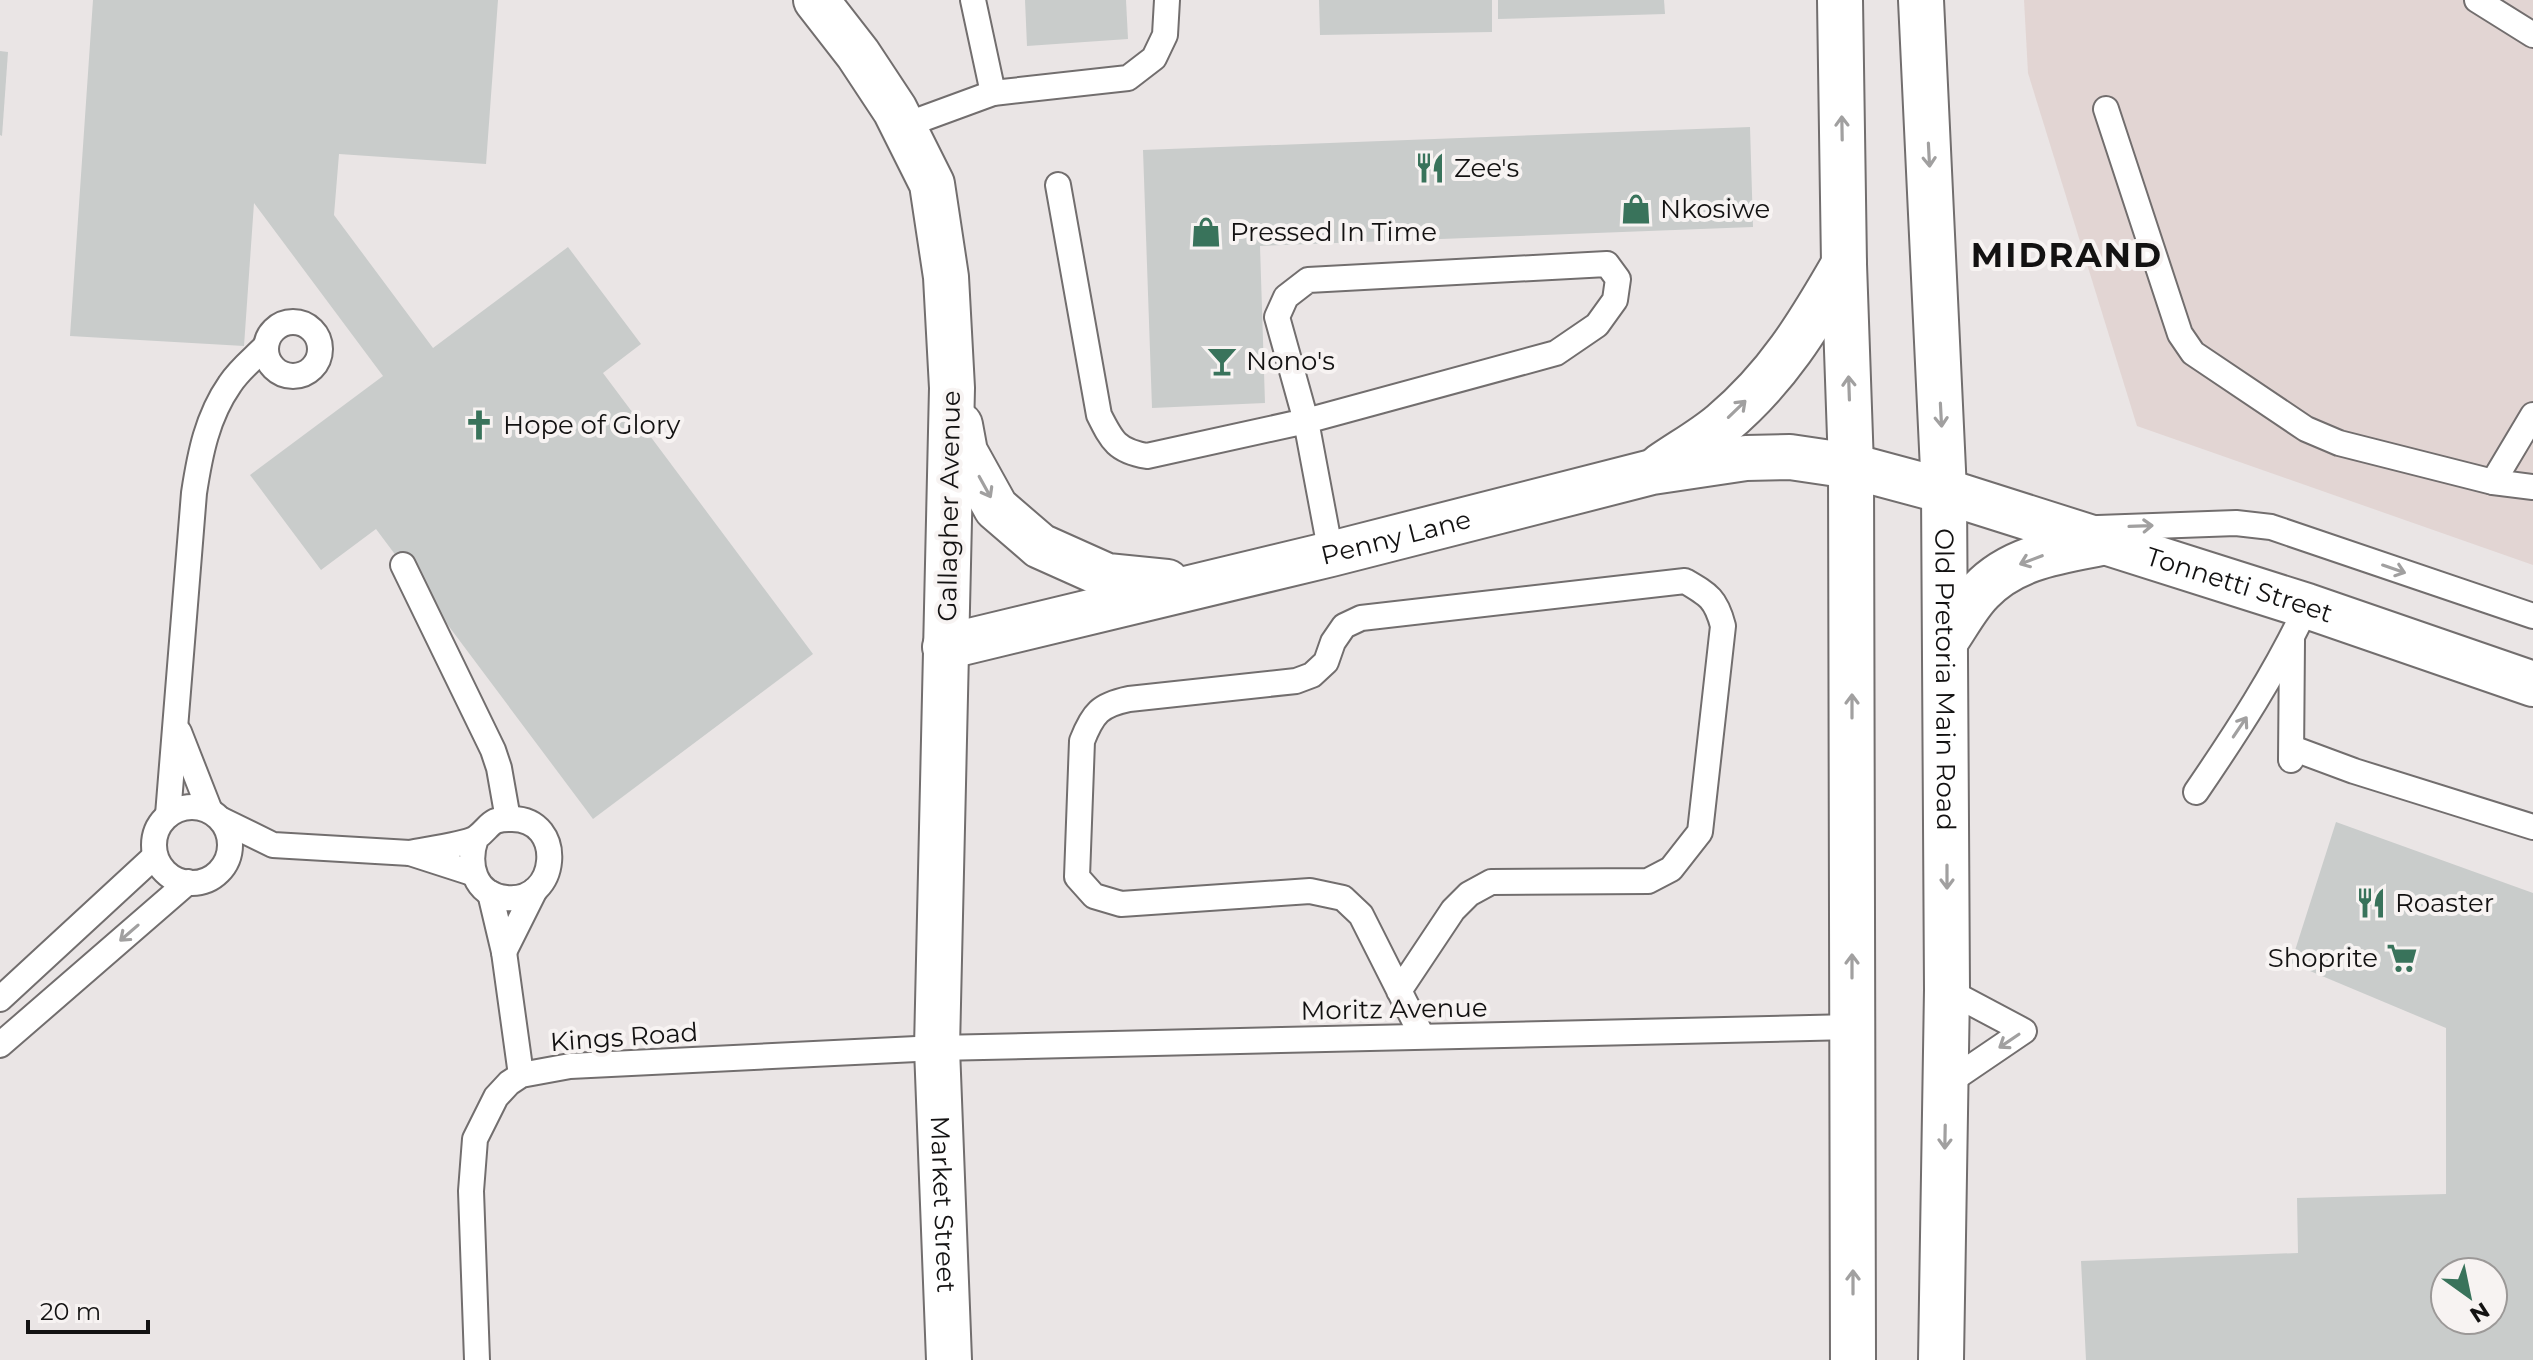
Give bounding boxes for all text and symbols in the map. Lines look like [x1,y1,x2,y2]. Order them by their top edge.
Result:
one-way arrow [1834,115,1850,142]
one-way arrow [1921,141,1936,168]
restaurant icon: Zee's [1413,151,1447,185]
place label: Zee's [1454,152,1519,184]
shop icon: Nkosiwe [1619,192,1653,226]
place label: Nkosiwe [1660,193,1770,225]
shop icon: Pressed In Time [1189,215,1223,249]
place label: Pressed In Time [1230,216,1437,248]
district label: MIDRAND [1971,234,2163,276]
bar icon: Nono's [1205,344,1239,378]
place label: Nono's [1246,345,1335,377]
one-way arrow [1841,375,1856,402]
street label: Gallagher Avenue [931,390,967,622]
one-way arrow [1727,400,1746,419]
one-way arrow [1933,401,1948,428]
church icon: Hope of Glory [462,408,496,442]
place label: Hope of Glory [503,409,681,441]
one-way arrow [978,475,993,499]
street label: Penny Lane [1318,503,1474,572]
one-way arrow [2127,519,2154,534]
street label: Old Pretoria Main Road [1928,528,1962,831]
street label: Tonnetti Street [2142,540,2337,630]
one-way arrow [2019,554,2044,568]
one-way arrow [2382,562,2407,577]
one-way arrow [1844,693,1860,720]
one-way arrow [2232,717,2248,739]
one-way arrow [1939,863,1955,890]
restaurant icon: Roaster [2354,886,2388,920]
place label: Roaster [2395,887,2494,919]
one-way arrow [120,924,140,942]
supermarket icon: Shoprite [2385,941,2419,975]
place label: Shoprite [2268,942,2378,974]
one-way arrow [1844,953,1860,980]
street label: Moritz Avenue [1300,991,1488,1027]
street label: Kings Road [549,1016,699,1058]
one-way arrow [1998,1033,2020,1050]
street label: Market Street [924,1115,962,1293]
one-way arrow [1937,1123,1953,1150]
north arrow [2429,1256,2509,1336]
one-way arrow [1845,1269,1861,1296]
scale bar [28,1284,148,1334]
text: N [2465,1296,2494,1329]
text: 20 m [40,1297,101,1326]

